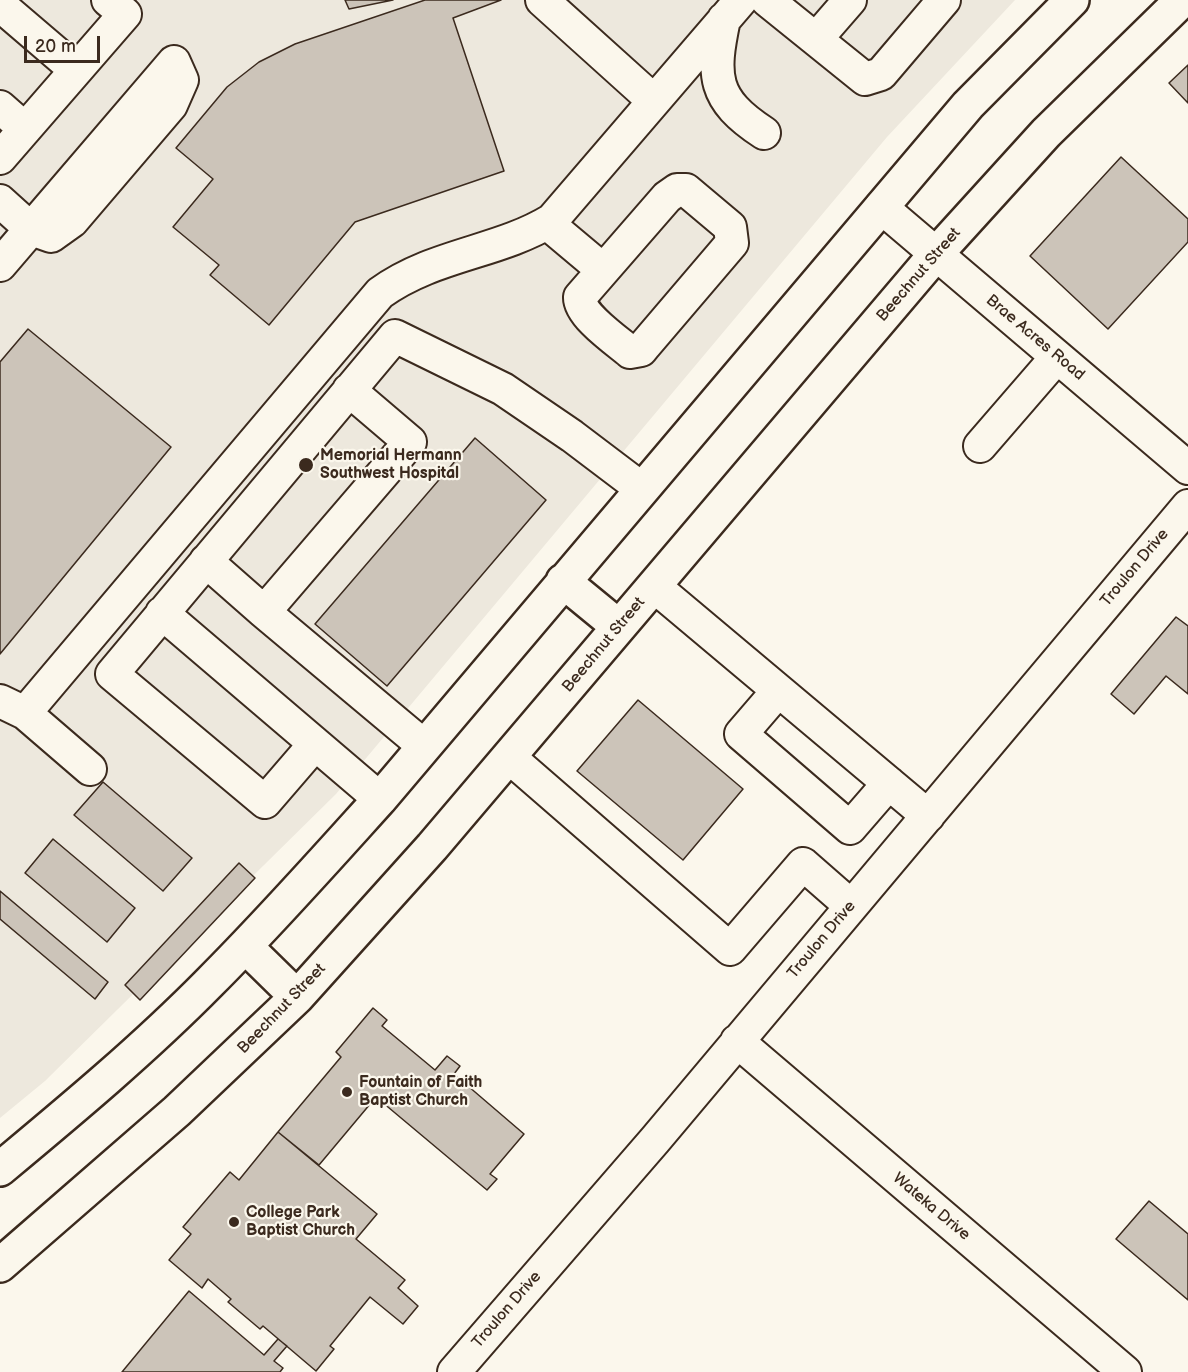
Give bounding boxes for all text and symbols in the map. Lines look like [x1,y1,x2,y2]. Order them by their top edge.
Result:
scale bar [27,24,104,62]
text: 20 m [35,36,76,57]
street label: Beechnut Street [873,224,965,326]
street label: Brae Acres Road [982,291,1088,385]
place label: Memorial Hermann Southwest Hospital [320,446,462,484]
marker: Memorial Hermann Southwest Hospital [297,456,315,474]
street label: Troulon Drive [1097,525,1173,611]
street label: Beechnut Street [559,594,649,696]
street label: Troulon Drive [784,897,860,983]
street label: Beechnut Street [234,960,330,1058]
place label: Fountain of Faith Baptist Church [359,1073,482,1111]
marker: Fountain of Faith Baptist Church [340,1085,354,1099]
street label: Wateka Drive [888,1169,974,1245]
place label: College Park Baptist Church [246,1203,355,1241]
marker: College Park Baptist Church [227,1215,241,1229]
street label: Troulon Drive [468,1268,546,1352]

